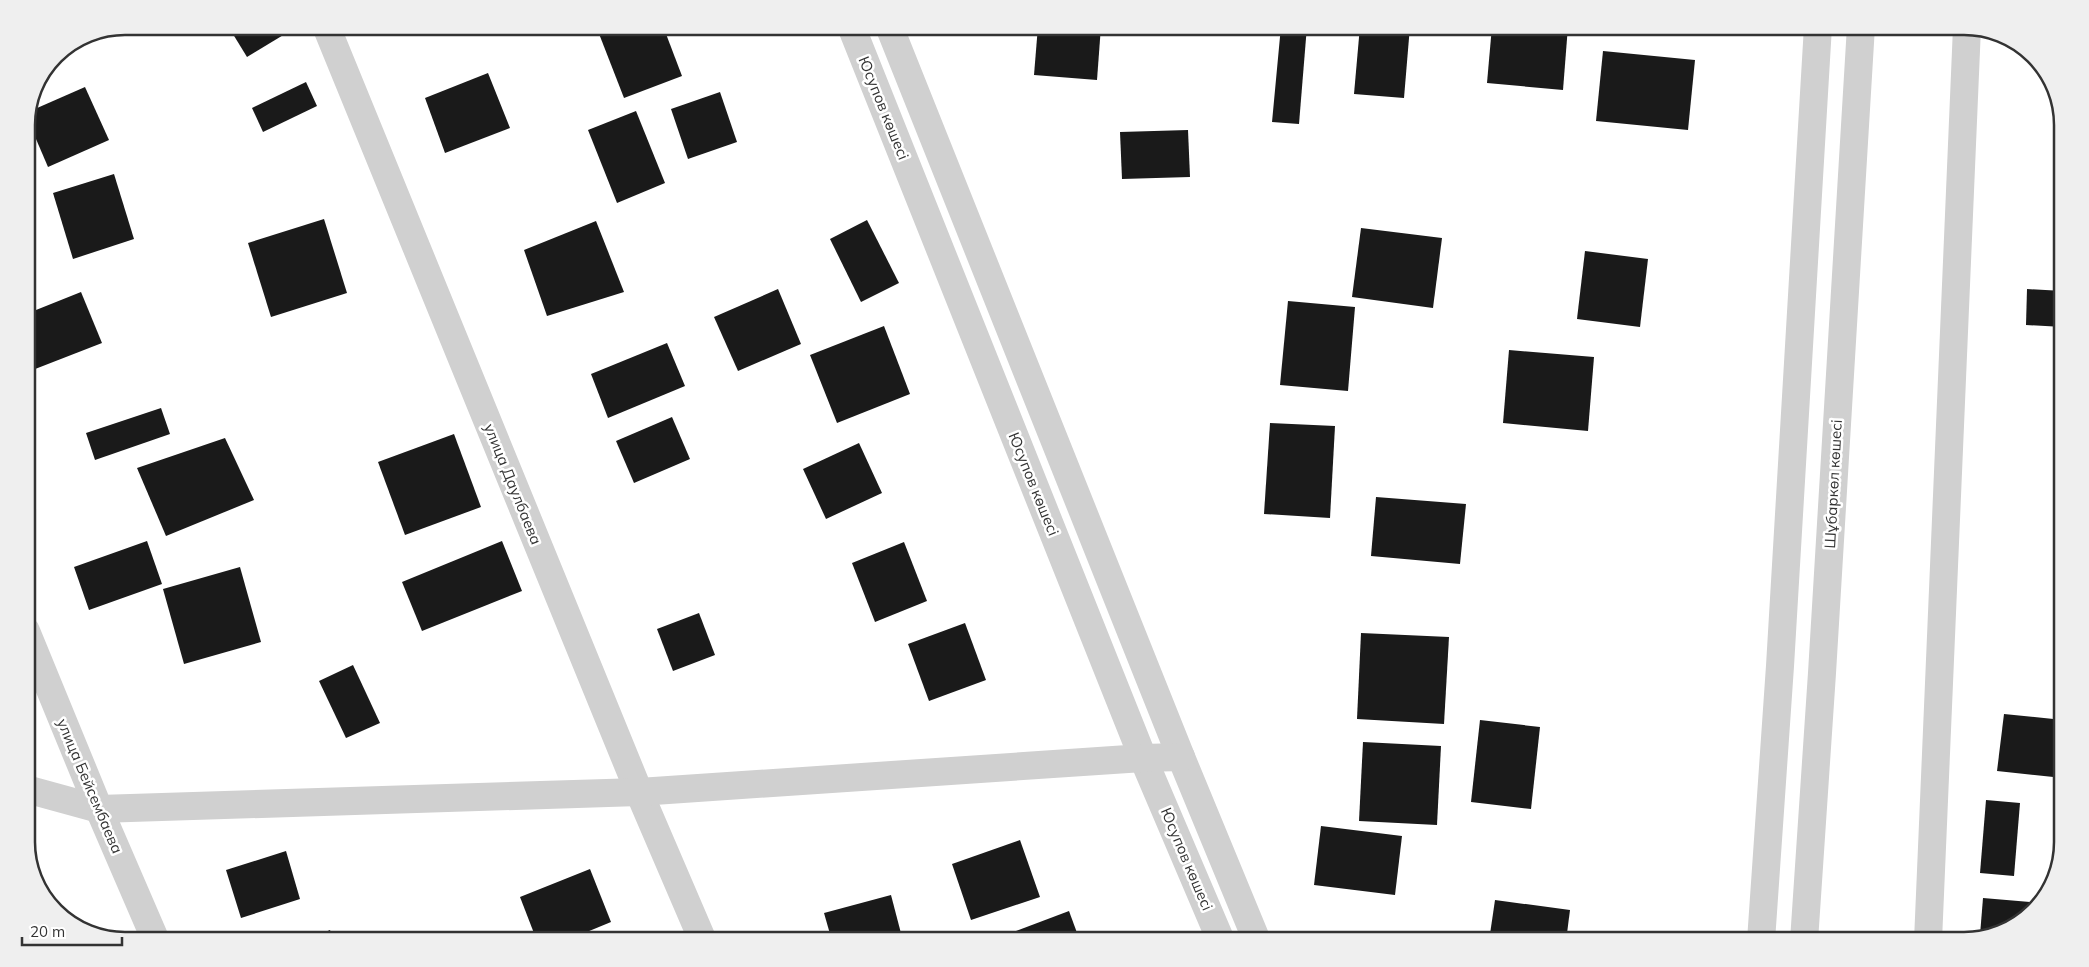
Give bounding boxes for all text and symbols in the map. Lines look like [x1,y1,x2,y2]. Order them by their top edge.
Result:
street label: Юсупов көшесі [855,53,913,163]
street label: Шұбаркөл көшесі [1820,419,1846,549]
street label: улица Даулбаева [480,421,546,547]
street label: Юсупов көшесі [1005,429,1063,539]
street label: улица Бейсембаева [53,716,127,856]
street label: Юсупов көшесі [1157,805,1217,913]
scale bar [22,914,122,946]
text: 20 m [30,922,65,941]

